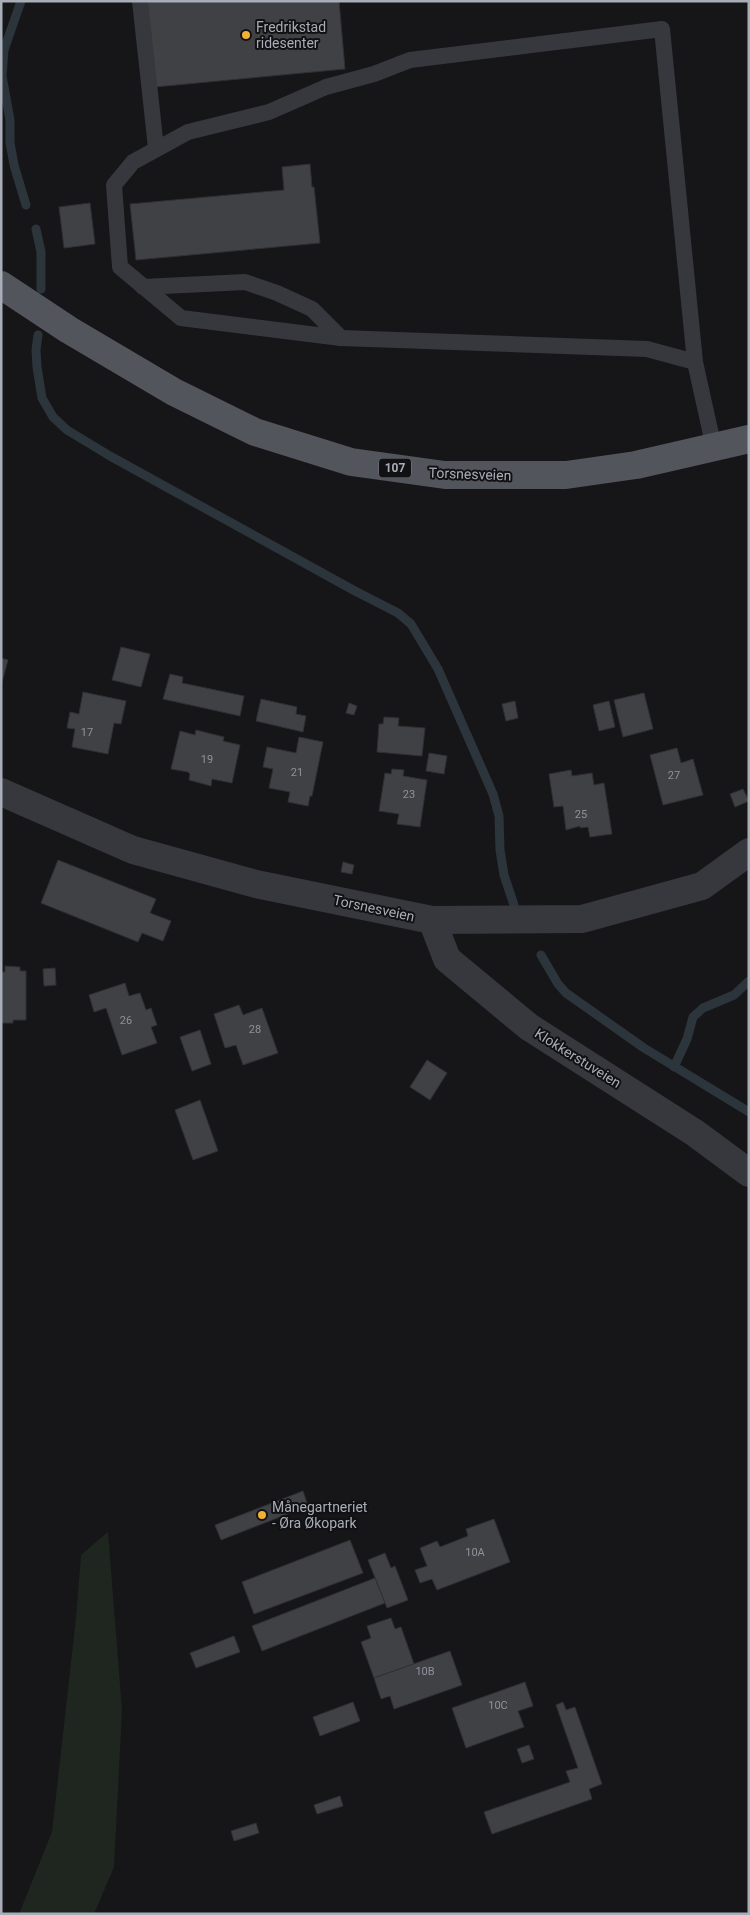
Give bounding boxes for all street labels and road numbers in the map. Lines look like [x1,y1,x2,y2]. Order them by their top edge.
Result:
road number: 107 [379,458,411,478]
street label: Torsnesveien [428,465,512,483]
street label: Torsnesveien [332,892,416,924]
street label: Klokkerstuveien [532,1025,624,1091]

